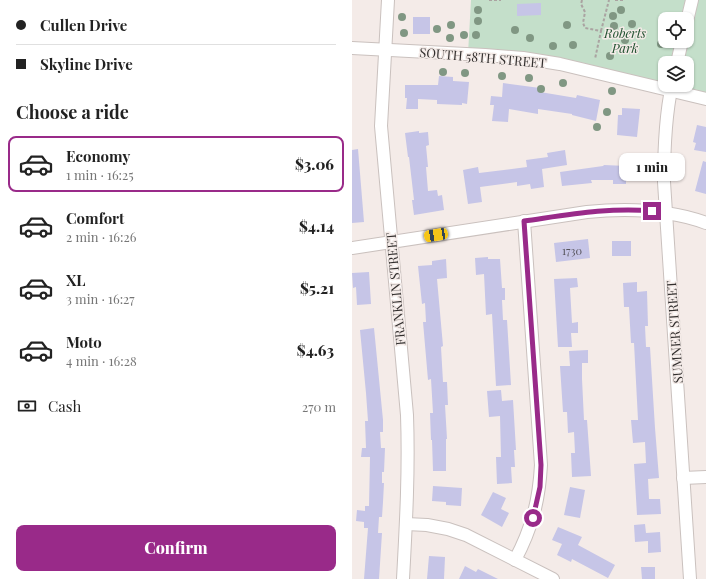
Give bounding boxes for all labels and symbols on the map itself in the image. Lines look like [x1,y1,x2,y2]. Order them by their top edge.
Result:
park label: Roberts Park [603,24,646,56]
street label: SOUTH 58TH STREET [419,43,547,71]
callout: 1 min [619,153,685,181]
route end [643,202,661,220]
car [423,227,449,243]
street label: FRANKLIN STREET [382,232,408,346]
house number: 1730 [562,243,582,258]
street label: SUMNER STREET [662,280,686,384]
route start [524,509,542,527]

